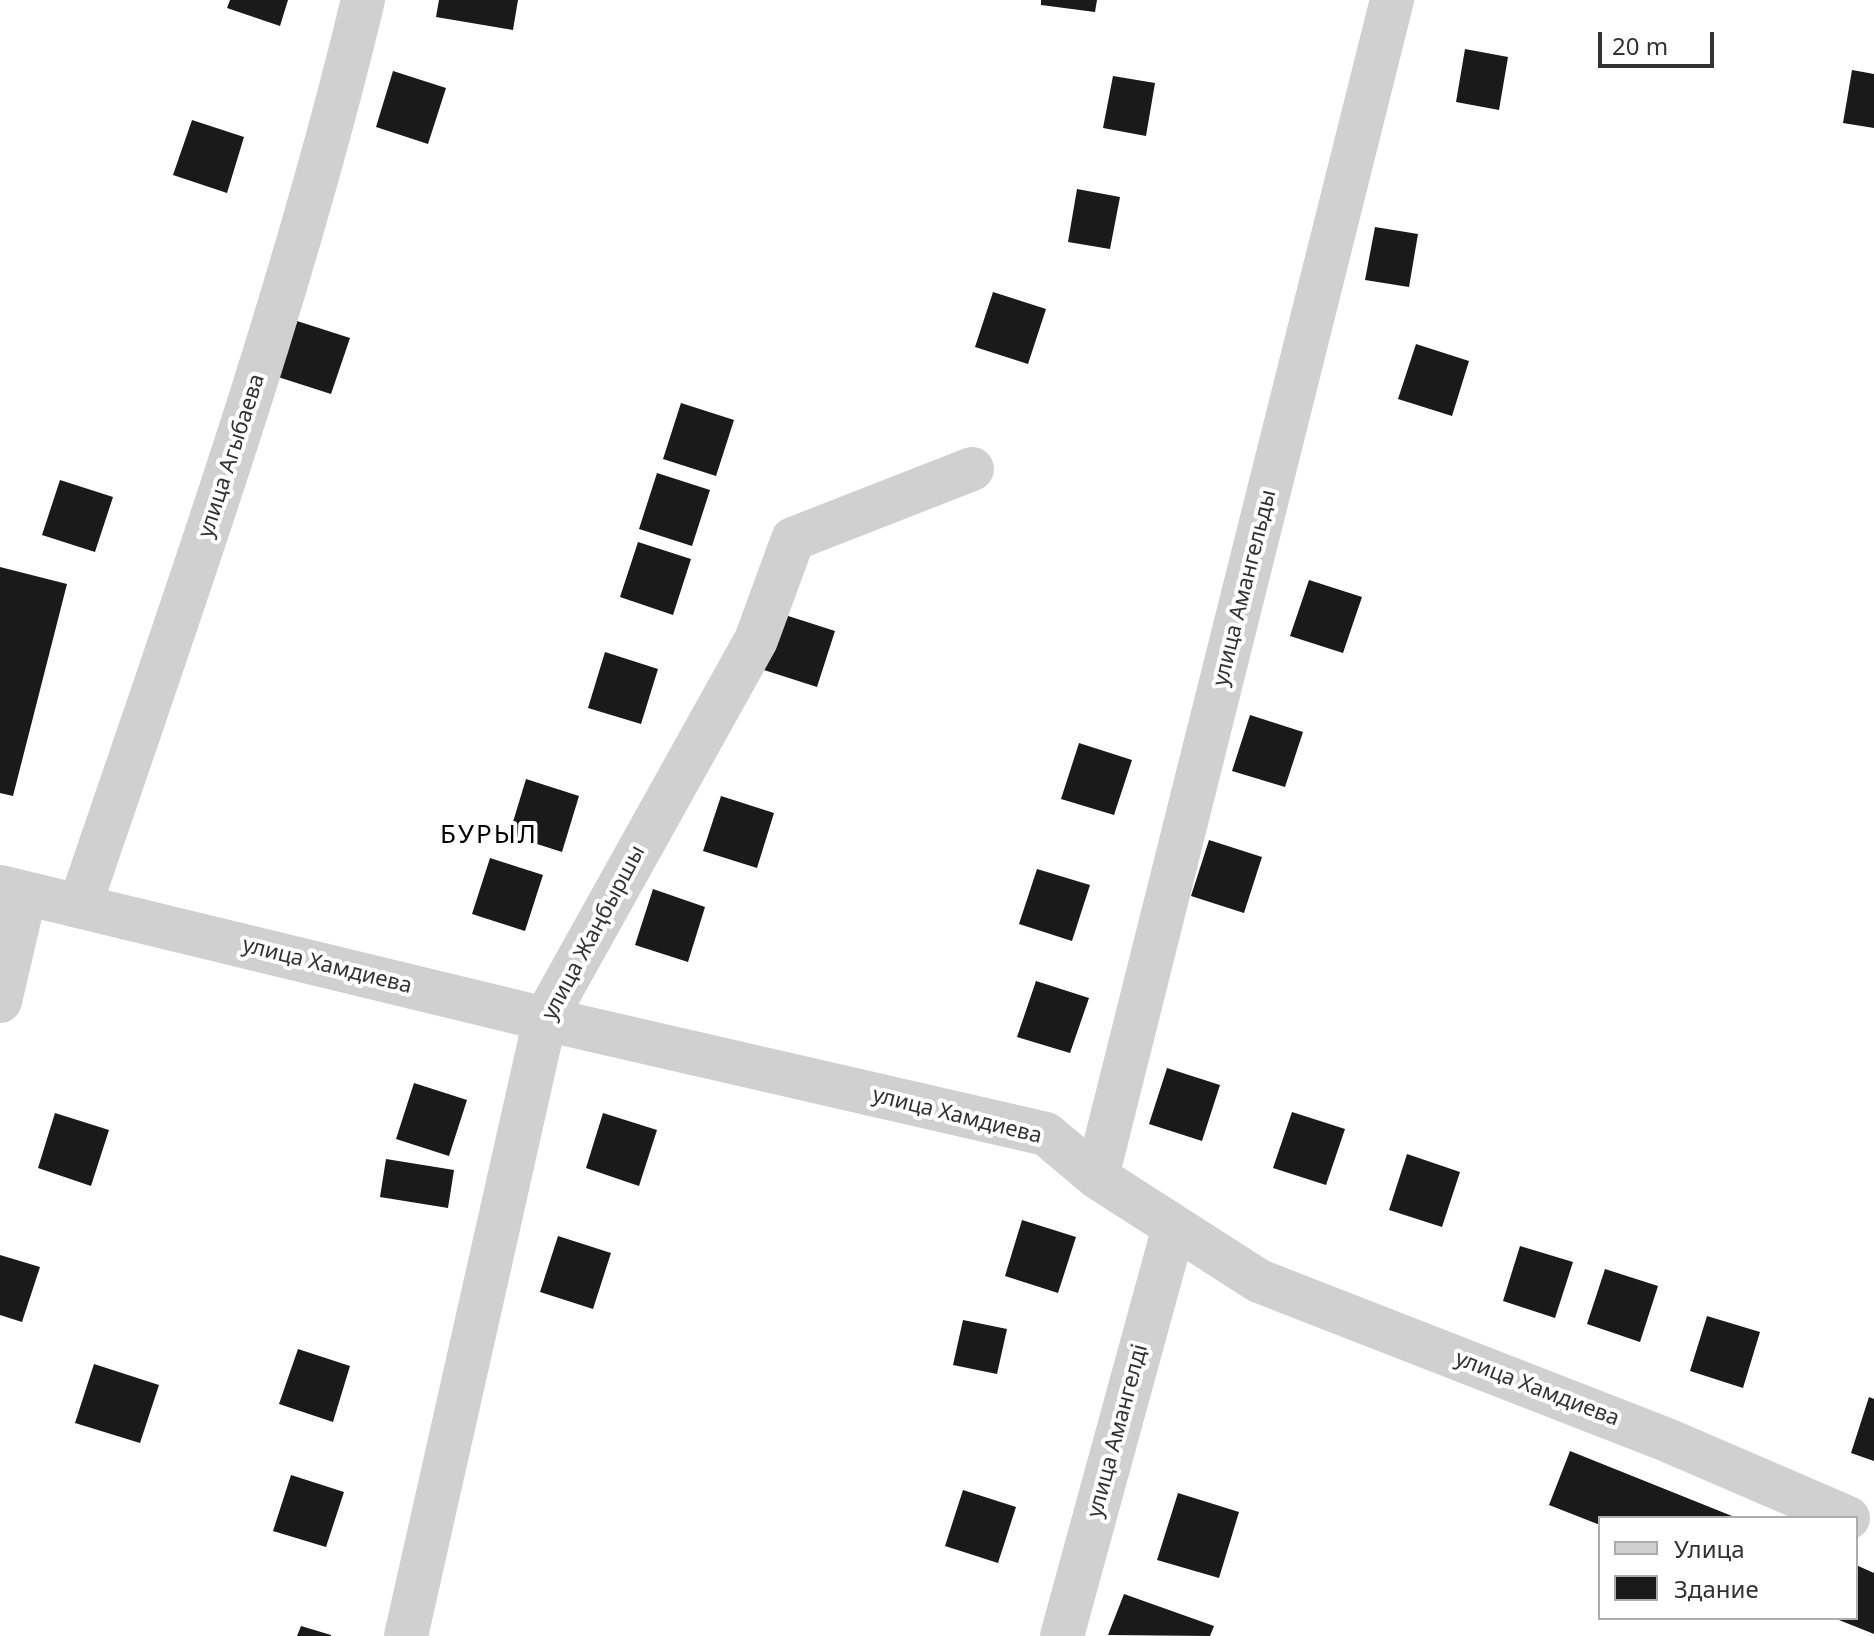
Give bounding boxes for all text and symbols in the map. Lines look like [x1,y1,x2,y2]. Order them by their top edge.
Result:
scale bar [1602,16,1718,66]
text: 20 m [1612,29,1668,62]
street label: улица Агыбаева [193,371,271,541]
street label: улица Амангельды [1208,487,1282,689]
district label: БУРЫЛ [440,820,538,852]
street label: улица Жаңбыршы [537,841,651,1025]
street label: улица Хамдиева [240,932,414,1000]
street label: улица Хамдиева [870,1082,1044,1150]
street label: улица Амангелді [1082,1341,1154,1521]
street label: улица Хамдиева [1451,1346,1623,1432]
legend [1598,1516,1858,1620]
text: Улица [1674,1532,1745,1565]
text: Здание [1674,1572,1759,1605]

